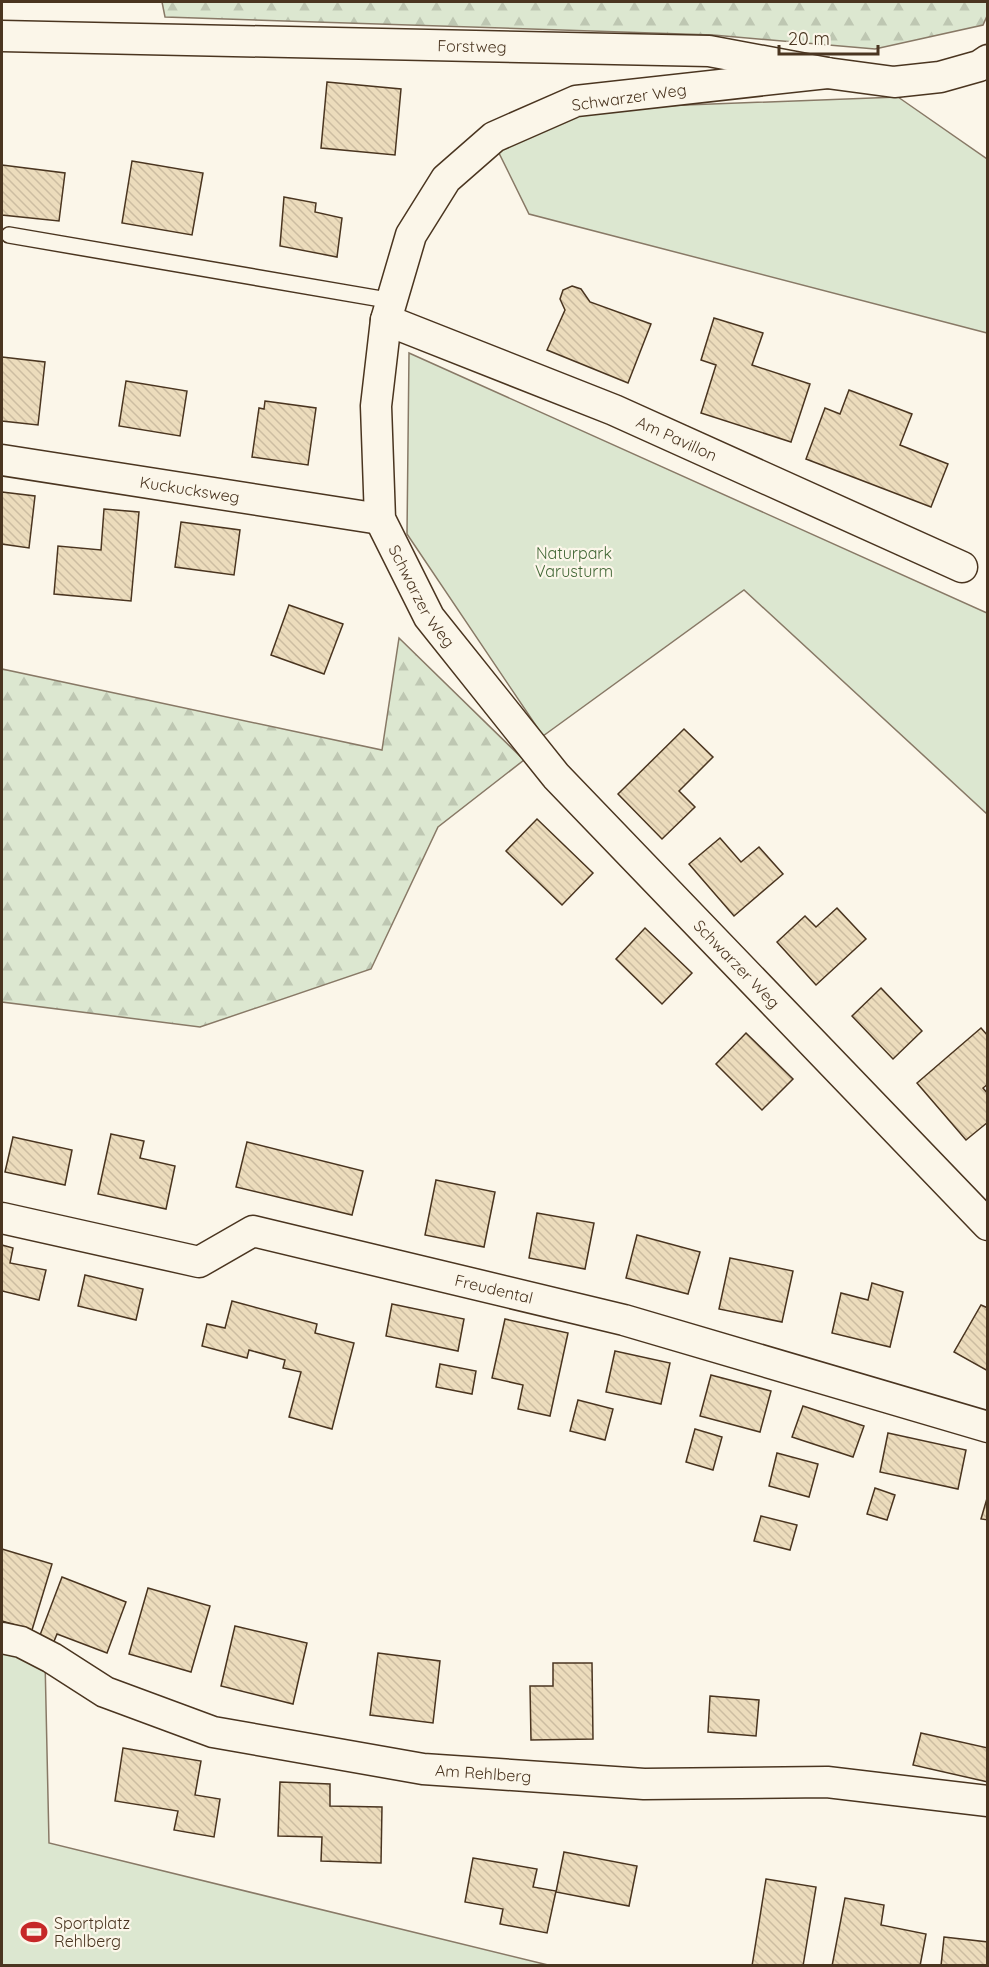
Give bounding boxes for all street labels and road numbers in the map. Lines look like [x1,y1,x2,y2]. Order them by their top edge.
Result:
street label: Forstweg [437,35,507,57]
street label: Schwarzer Weg [570,79,688,115]
street label: Am Pavillon [633,411,720,465]
street label: Kuckucksweg [138,472,241,507]
street label: Schwarzer Weg [384,541,459,651]
street label: Schwarzer Weg [689,915,784,1013]
street label: Freudental [453,1270,535,1308]
street label: Am Rehlberg [434,1760,532,1786]

